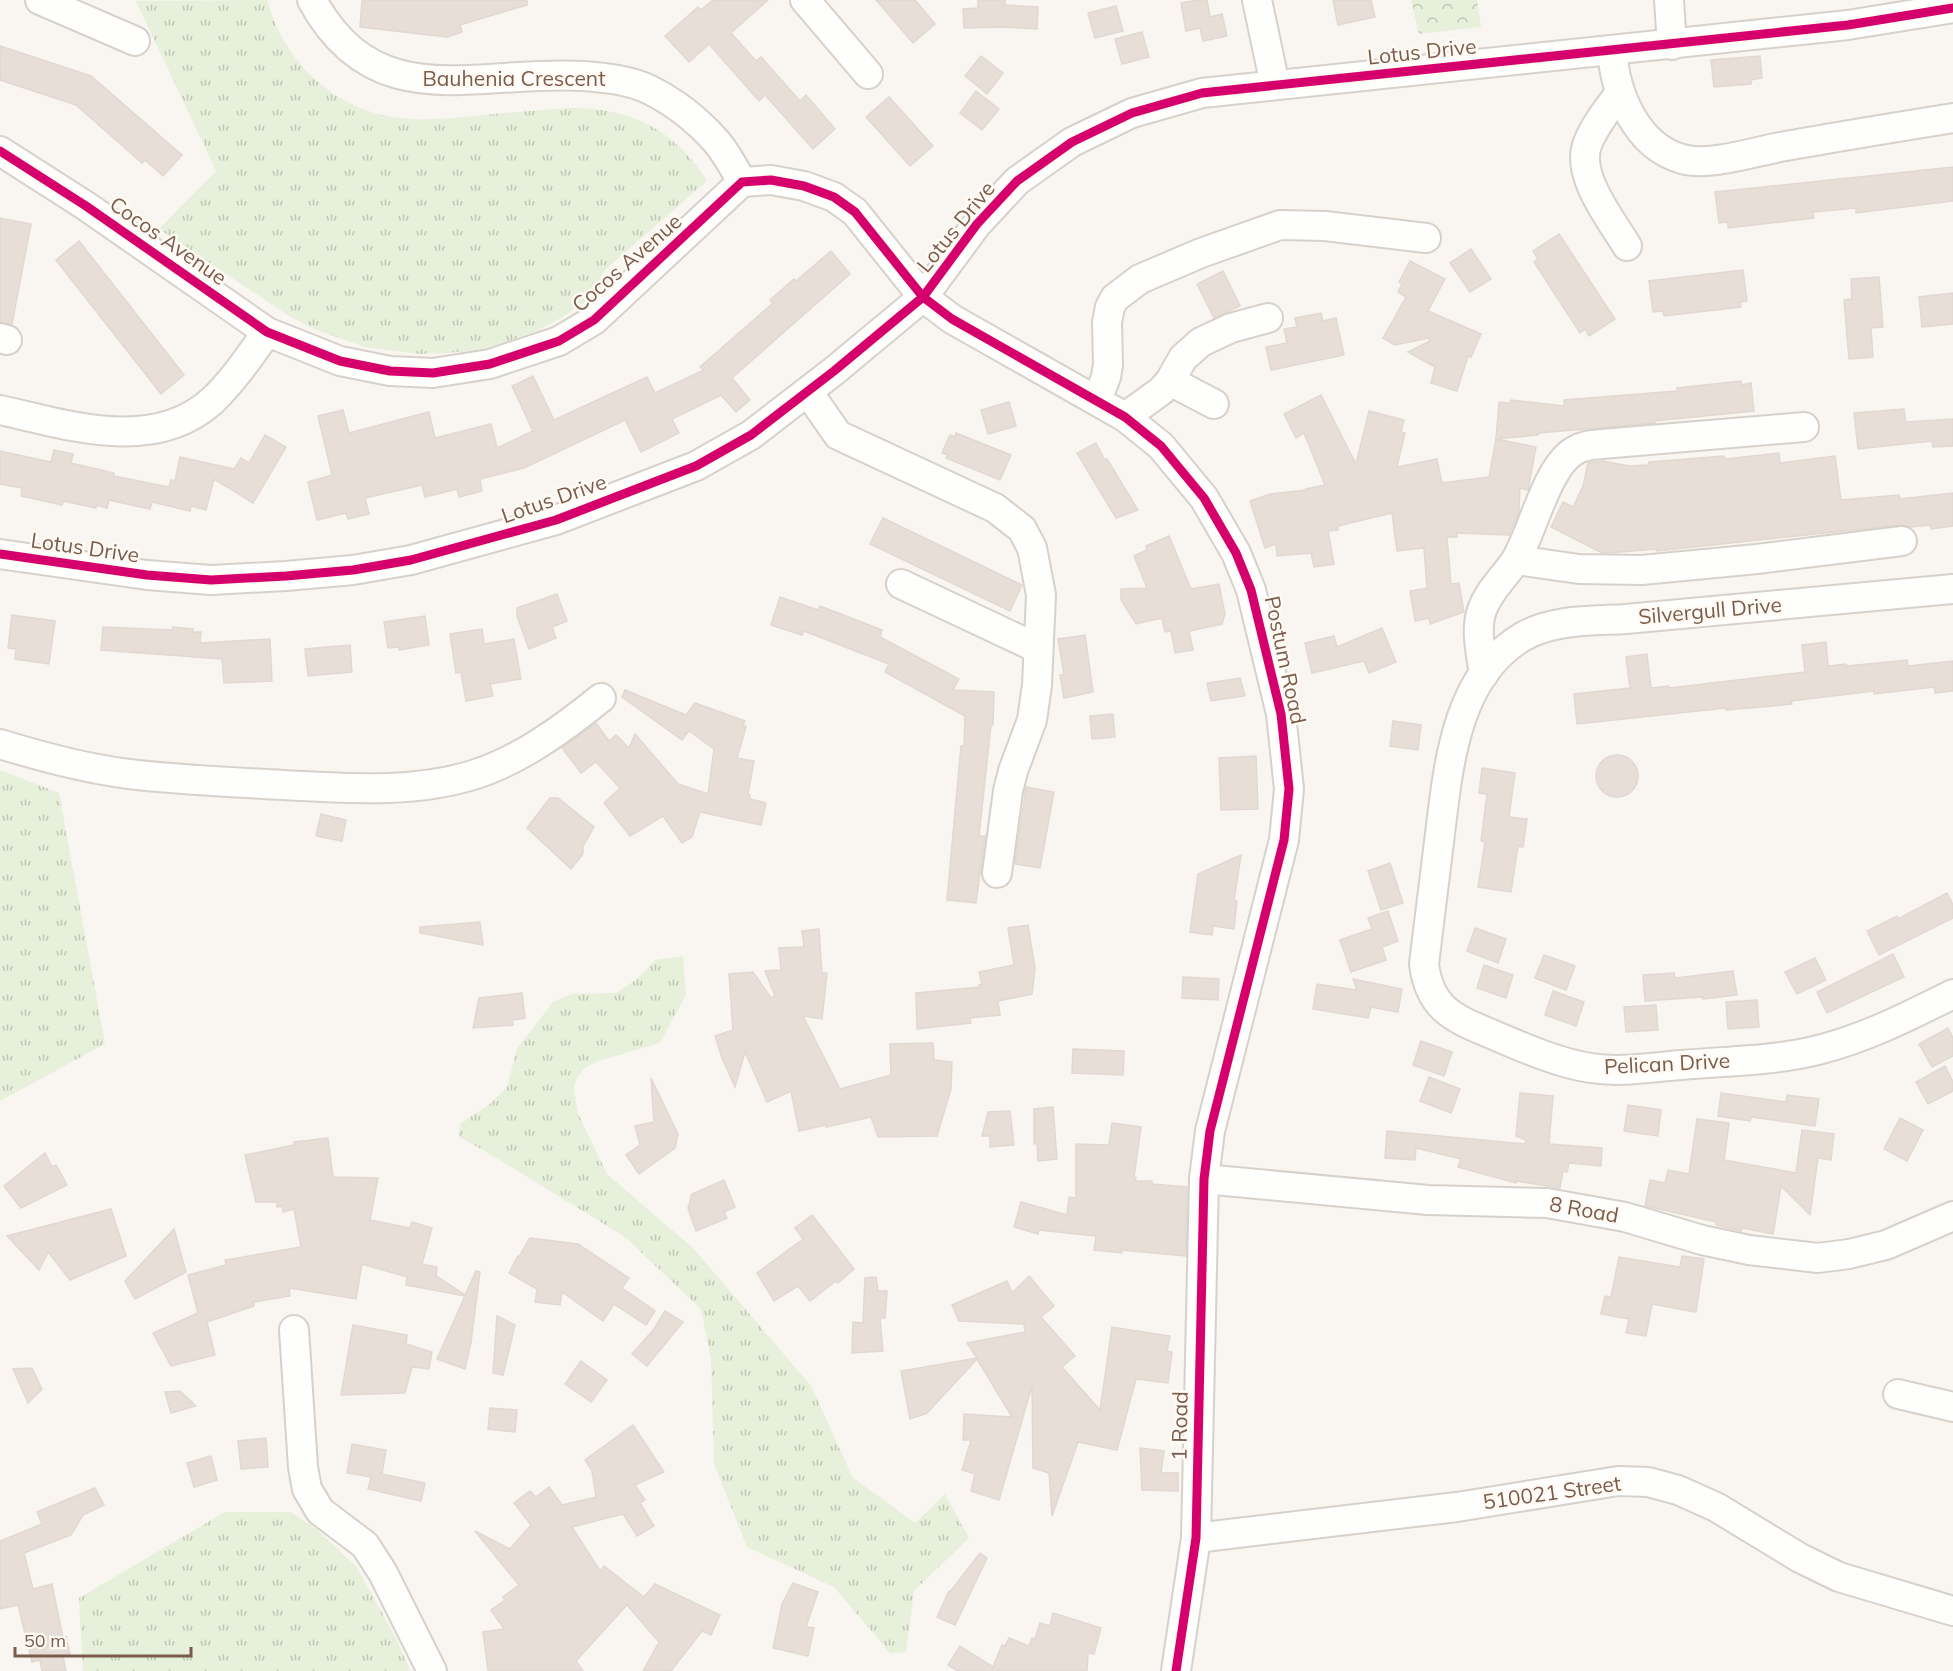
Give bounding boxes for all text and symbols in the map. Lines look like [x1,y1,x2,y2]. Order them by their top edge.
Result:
street label: Lotus Drive [1366,32,1478,70]
street label: Bauhenia Crescent [422,65,606,91]
street label: Lotus Drive [911,176,1000,277]
street label: Cocos Avenue [105,190,232,290]
street label: Cocos Avenue [566,208,687,317]
street label: Lotus Drive [498,468,610,528]
street label: Lotus Drive [29,527,141,567]
street label: Silvergull Drive [1637,591,1783,629]
street label: Postum Road [1260,593,1312,726]
street label: Pelican Drive [1603,1047,1731,1079]
street label: 8 Road [1548,1190,1621,1228]
street label: 1 Road [1165,1391,1193,1461]
street label: 510021 Street [1481,1469,1623,1515]
scale bar [15,1620,190,1658]
text: 50 m [24,1629,66,1652]

